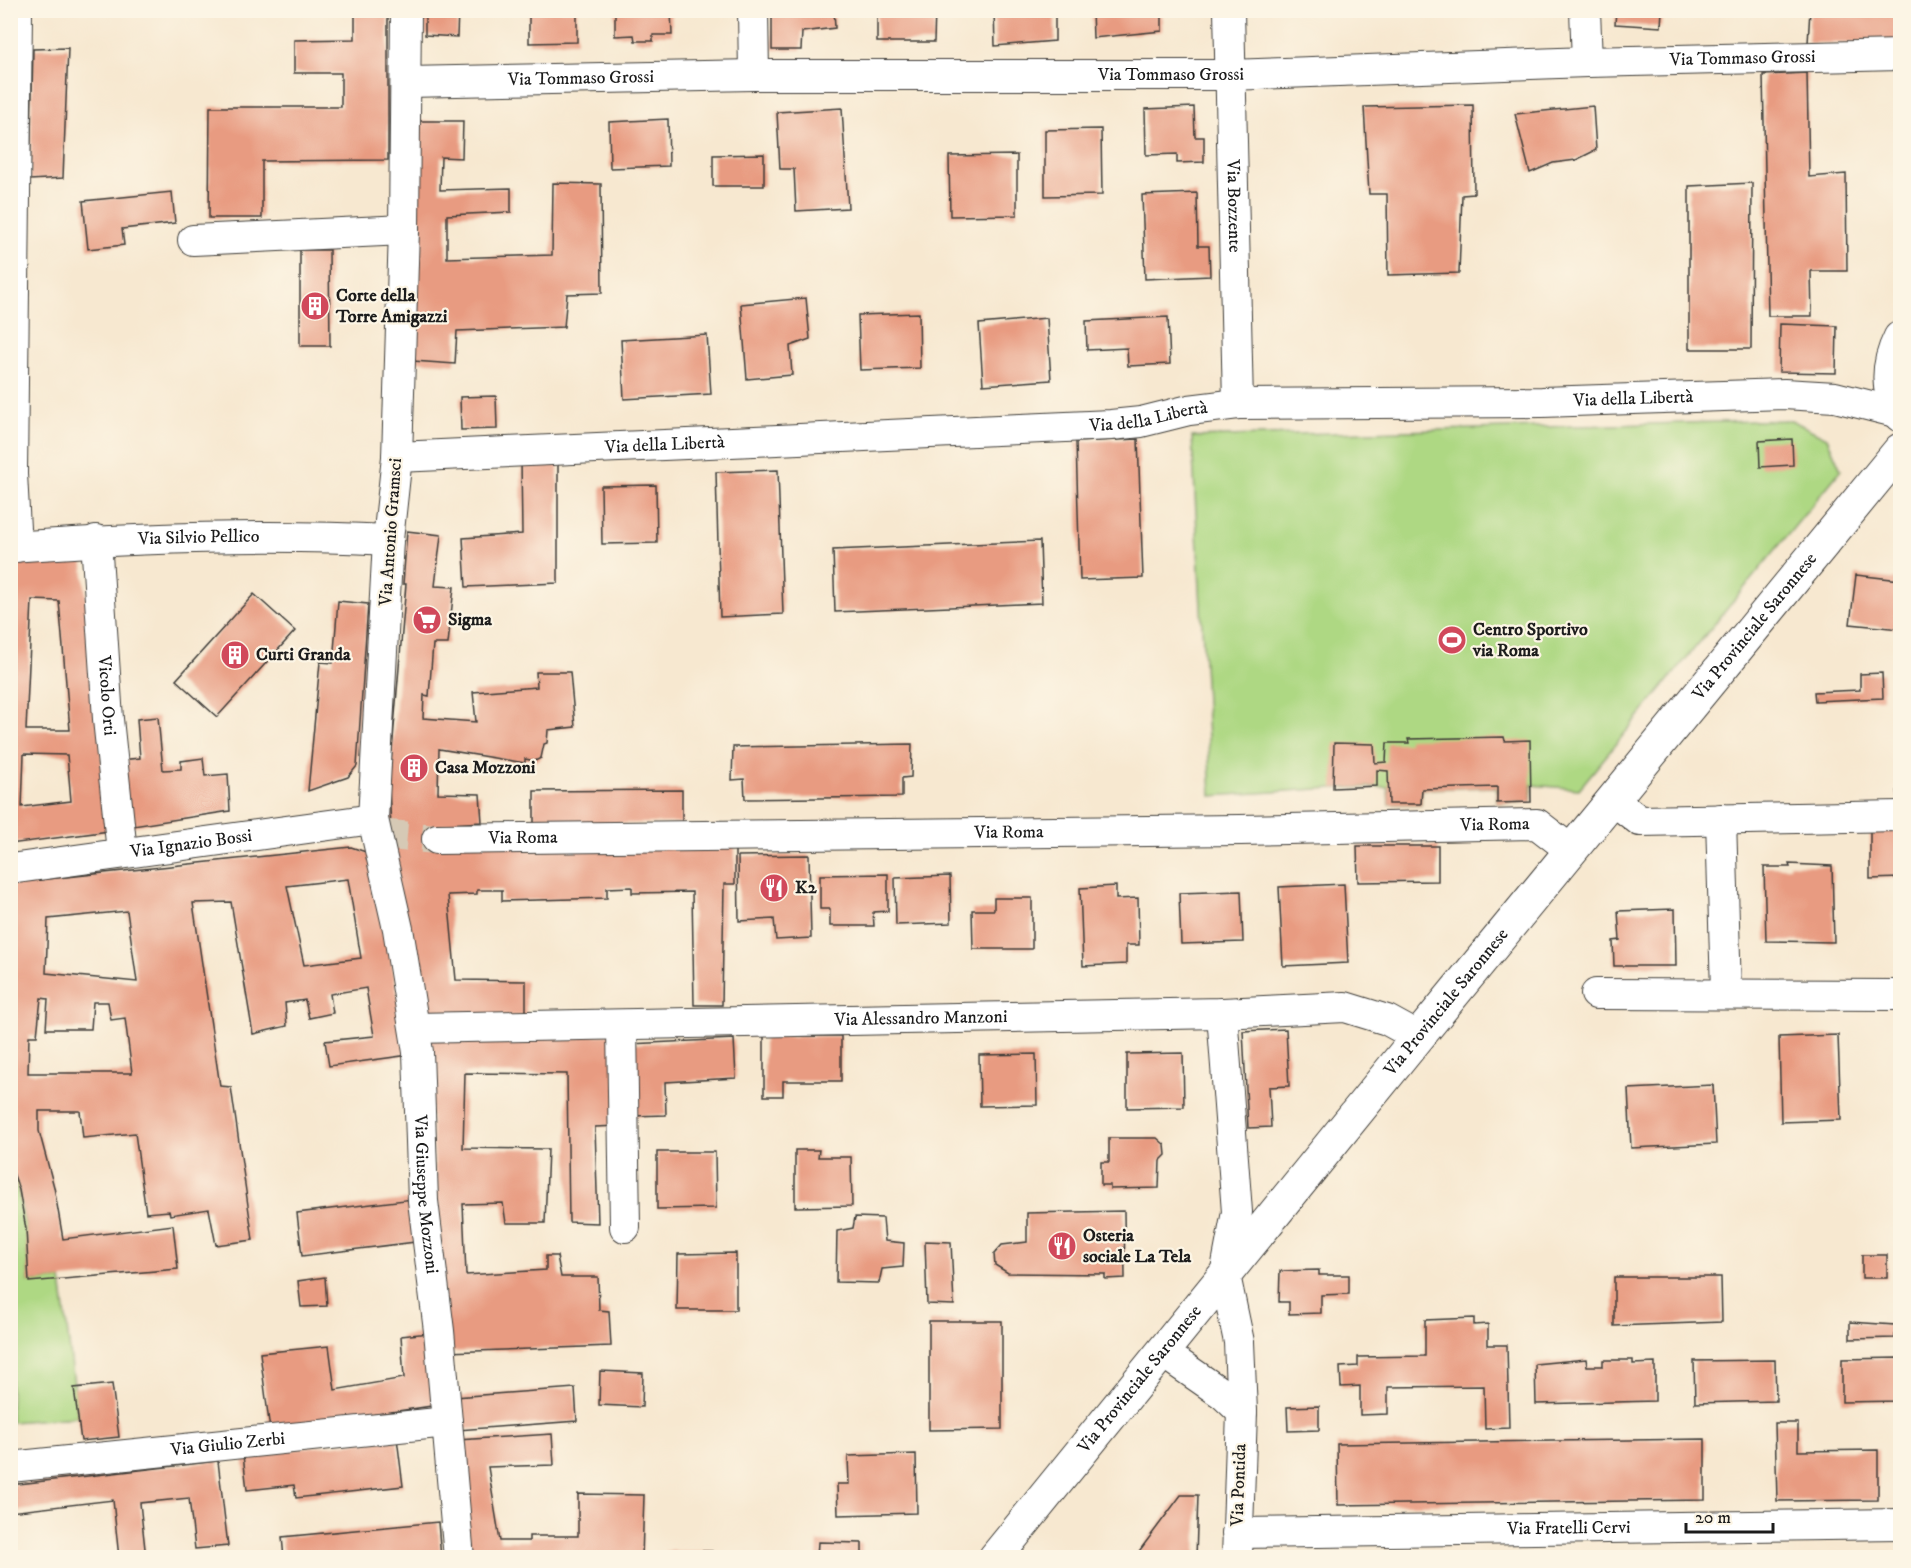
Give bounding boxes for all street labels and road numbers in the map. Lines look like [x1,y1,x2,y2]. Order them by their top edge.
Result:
street label: Via Tommaso Grossi [1668,46,1816,71]
street label: Via Tommaso Grossi [1097,64,1244,86]
street label: Via Tommaso Grossi [507,66,654,91]
street label: Via Bozzente [1221,158,1246,253]
street label: Via della Libertà [1572,386,1694,412]
street label: Via della Libertà [1088,397,1209,437]
street label: Via della Libertà [603,431,725,459]
street label: Via Antonio Gramsci [375,457,407,608]
street label: Via Silvio Pellico [137,526,260,551]
street label: Via Provinciale Saronnese [1687,549,1822,706]
street label: Vicolo Orti [93,654,121,737]
street label: Via Roma [1459,813,1530,837]
street label: Via Roma [973,821,1044,844]
street label: Via Ignazio Bossi [128,825,254,863]
street label: Via Roma [487,827,558,849]
street label: Via Provinciale Saronnese [1379,924,1513,1081]
street label: Via Alessandro Manzoni [833,1006,1008,1031]
street label: Via Giuseppe Mozzoni [409,1113,443,1275]
street label: Via Provinciale Saronnese [1073,1301,1207,1459]
street label: Via Giulio Zerbi [169,1428,286,1461]
street label: Via Pontida [1227,1443,1251,1528]
street label: Via Fratelli Cervi [1506,1517,1631,1540]

